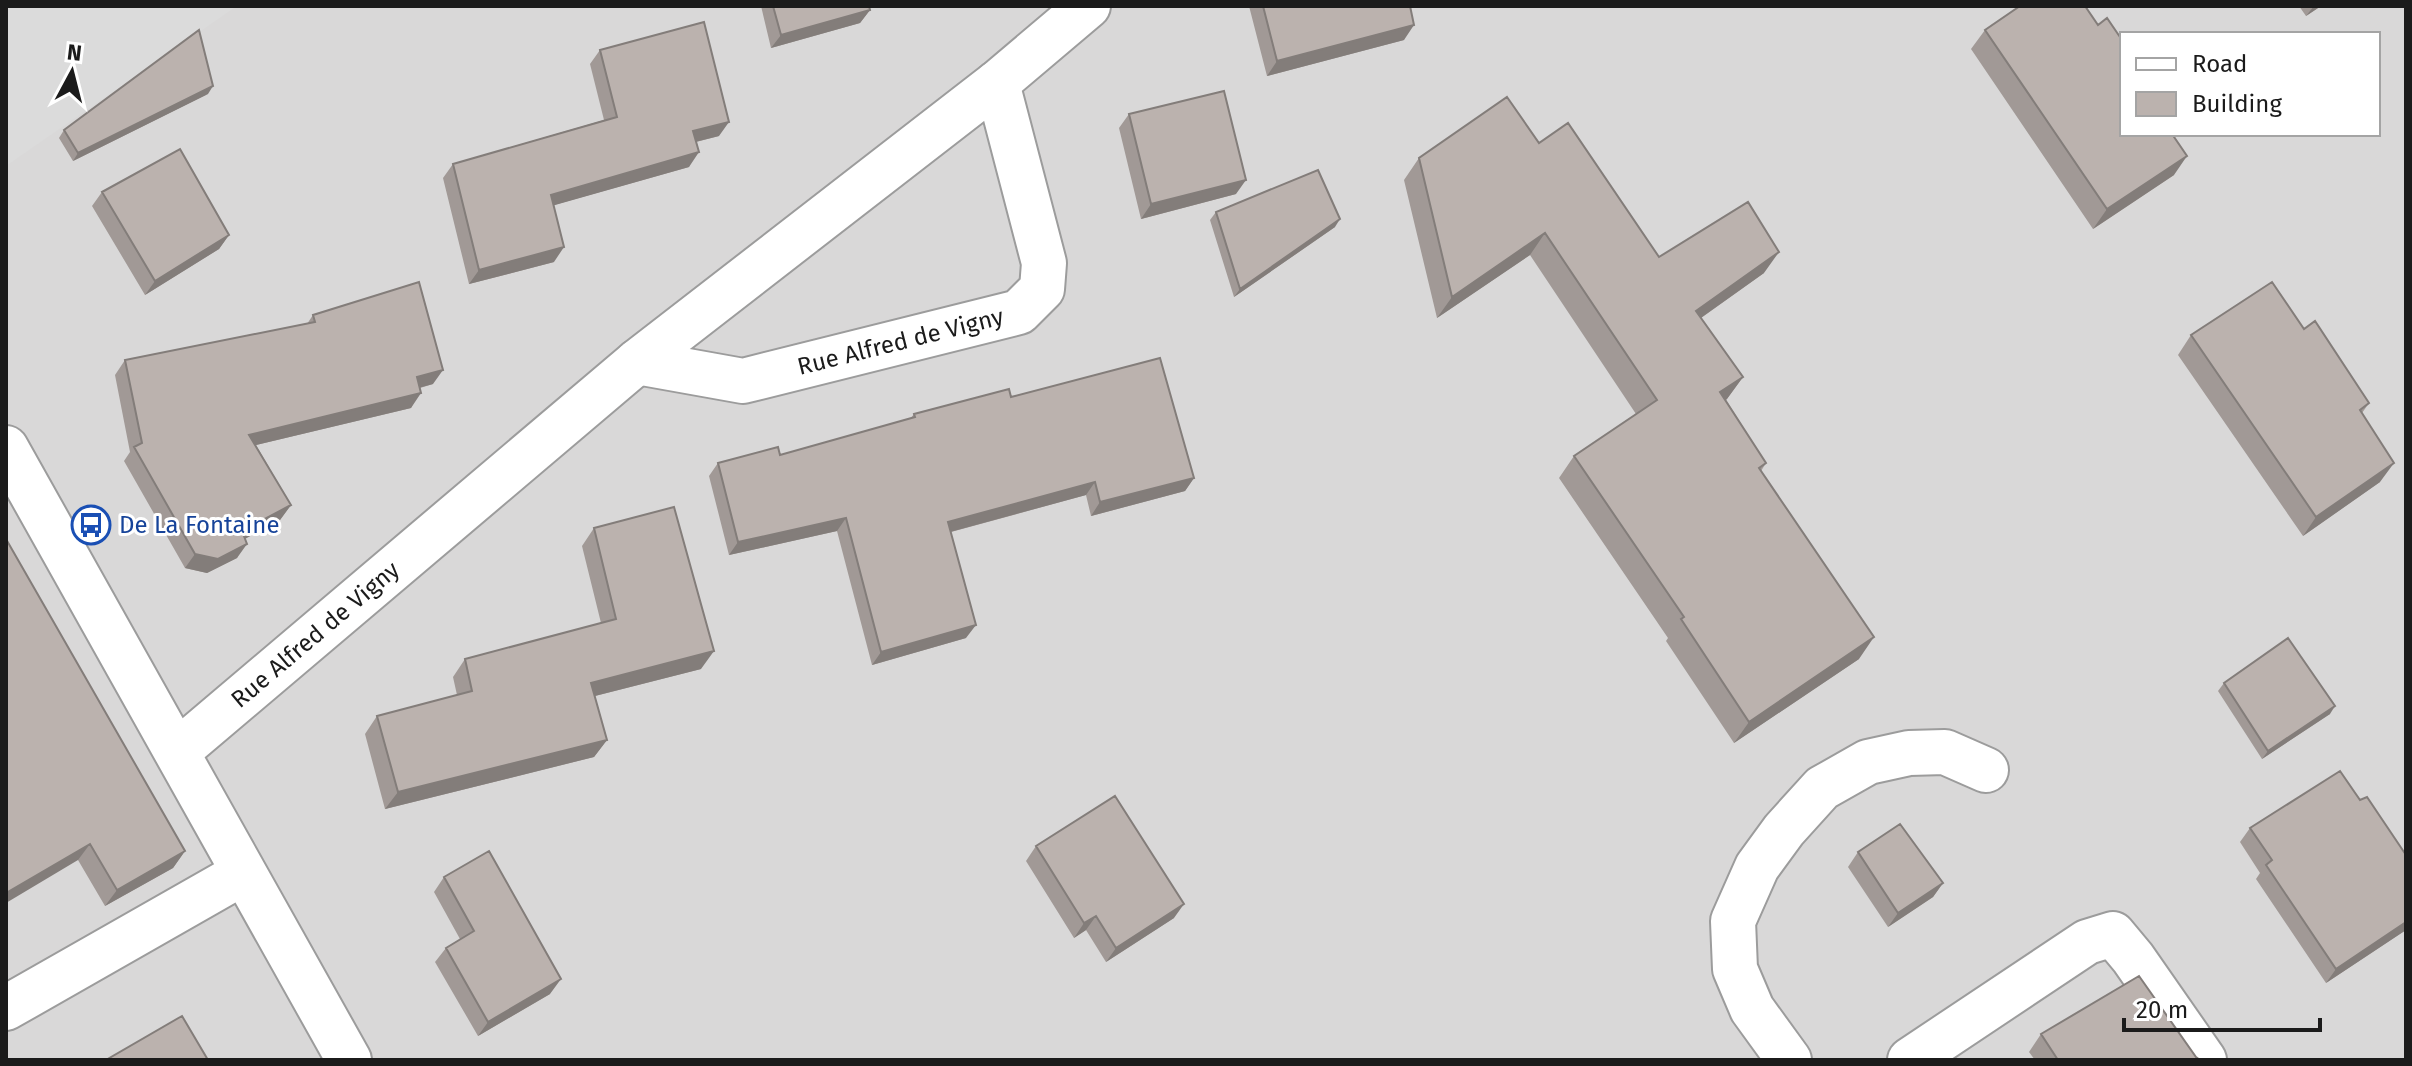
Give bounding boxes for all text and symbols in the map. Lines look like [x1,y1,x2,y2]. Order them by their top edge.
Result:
north arrow [32,32,112,112]
legend [2120,32,2380,136]
text: N [65,38,83,67]
text: Road [2192,50,2247,78]
text: Building [2192,90,2282,118]
street label: Rue Alfred de Vigny [795,302,1007,381]
bus stop icon: De La Fontaine [70,504,112,546]
place label: De La Fontaine [119,511,280,539]
street label: Rue Alfred de Vigny [226,555,405,714]
scale bar [2124,982,2320,1032]
text: 20 m [2136,996,2188,1024]

